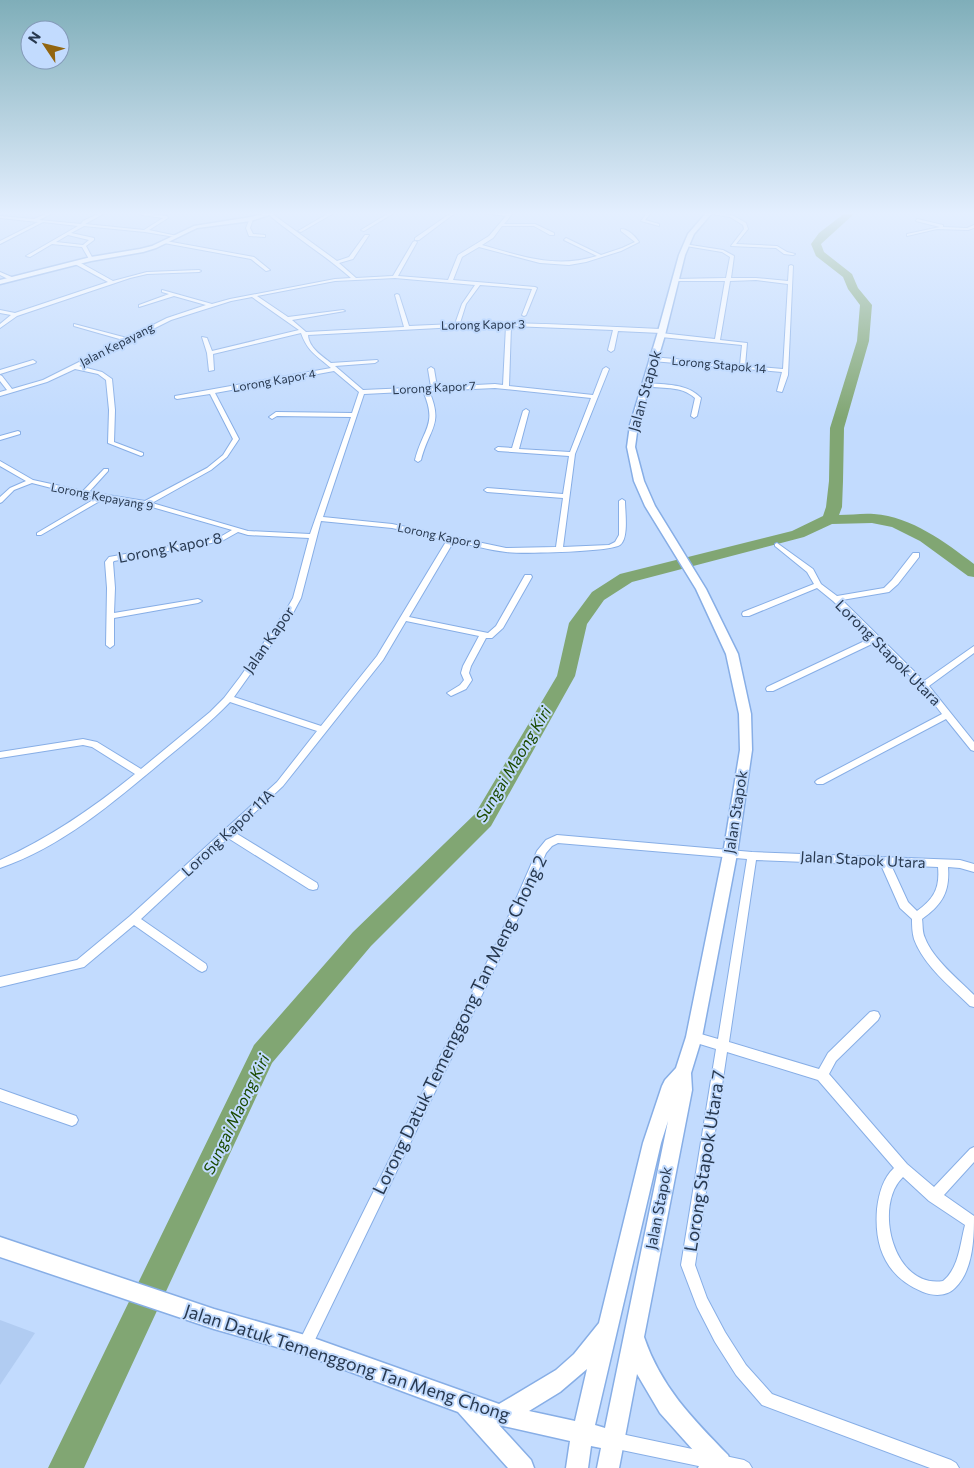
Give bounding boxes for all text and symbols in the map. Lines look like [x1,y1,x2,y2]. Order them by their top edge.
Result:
north arrow [20,20,70,70]
text: N [24,28,44,46]
street label: Lorong Kapor 3 [441,316,525,332]
street label: Jalan Kepayang [77,319,157,370]
street label: Jalan Stapok [624,348,664,434]
street label: Lorong Stapok 14 [671,353,767,375]
street label: Lorong Kapor 4 [231,366,317,394]
street label: Lorong Kapor 7 [392,378,476,396]
street label: Lorong Kepayang 9 [50,479,155,513]
street label: Lorong Kapor 9 [396,519,482,551]
street label: Lorong Kapor 8 [116,528,223,566]
street label: Lorong Stapok Utara [832,596,945,709]
street label: Jalan Kapor [239,603,298,676]
water label: Sungai Maong Kiri [471,702,555,825]
street label: Jalan Stapok [720,769,750,855]
street label: Lorong Kapor 11A [177,785,277,880]
street label: Jalan Stapok Utara [800,847,926,871]
street label: Lorong Datuk Temenggong Tan Meng Chong 2 [367,851,551,1198]
water label: Sungai Maong Kiri [198,1050,273,1177]
street label: Lorong Stapok Utara 7 [679,1069,729,1253]
street label: Jalan Stapok [641,1165,675,1251]
street label: Jalan Datuk Temenggong Tan Meng Chong [182,1299,513,1425]

